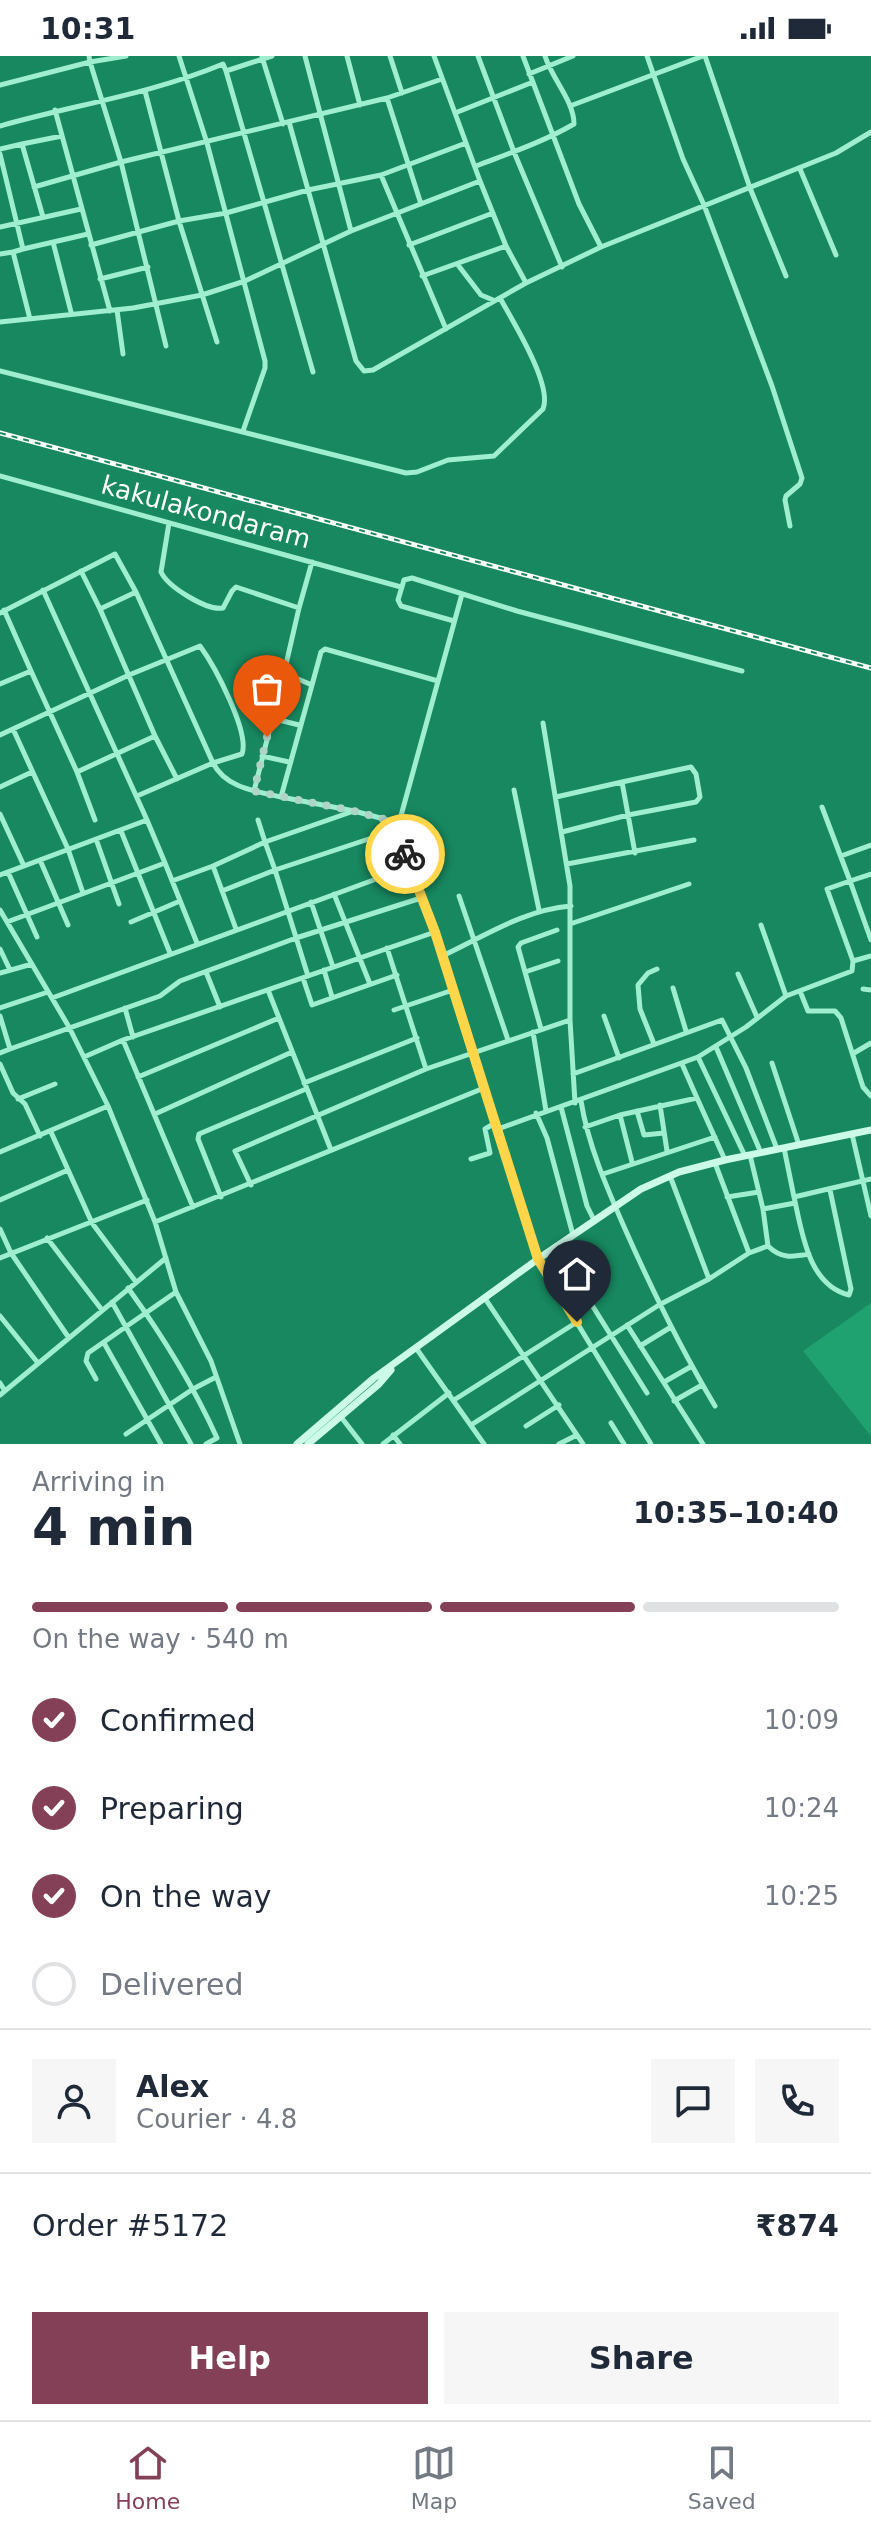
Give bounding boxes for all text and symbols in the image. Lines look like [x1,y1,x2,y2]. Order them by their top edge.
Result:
text: 10:31 [40,11,136,46]
street label: kakulakondaram [98,470,314,554]
pin [233,655,301,737]
icon: bag [245,667,289,711]
courier [365,814,445,894]
icon: bike [383,832,427,876]
pin [543,1240,611,1322]
icon: home [555,1252,599,1296]
text: Arriving in [32,1467,166,1497]
text: 10:35–10:40 [633,1495,839,1530]
text: 4 min [32,1497,195,1557]
text: On the way · 540 m [32,1624,289,1654]
icon: check [32,1698,76,1742]
text: Confirmed [100,1703,256,1738]
text: 10:09 [764,1705,839,1735]
icon: check [32,1786,76,1830]
text: Preparing [100,1791,244,1826]
text: 10:24 [764,1793,839,1823]
icon: check [32,1874,76,1918]
text: On the way [100,1879,272,1914]
text: 10:25 [764,1881,839,1911]
text: Delivered [100,1967,244,2002]
button: person [32,2059,116,2143]
button: chat [651,2059,735,2143]
button: phone [755,2059,839,2143]
text: Alex [136,2069,209,2104]
text: Courier · 4.8 [136,2104,297,2134]
text: Order #5172 [32,2208,228,2243]
text: ₹874 [756,2208,839,2243]
button: Help [32,2312,428,2404]
button: Share [444,2312,839,2404]
tab: Home [115,2441,180,2514]
tab: Map [411,2441,457,2514]
tab: Saved [688,2441,756,2514]

